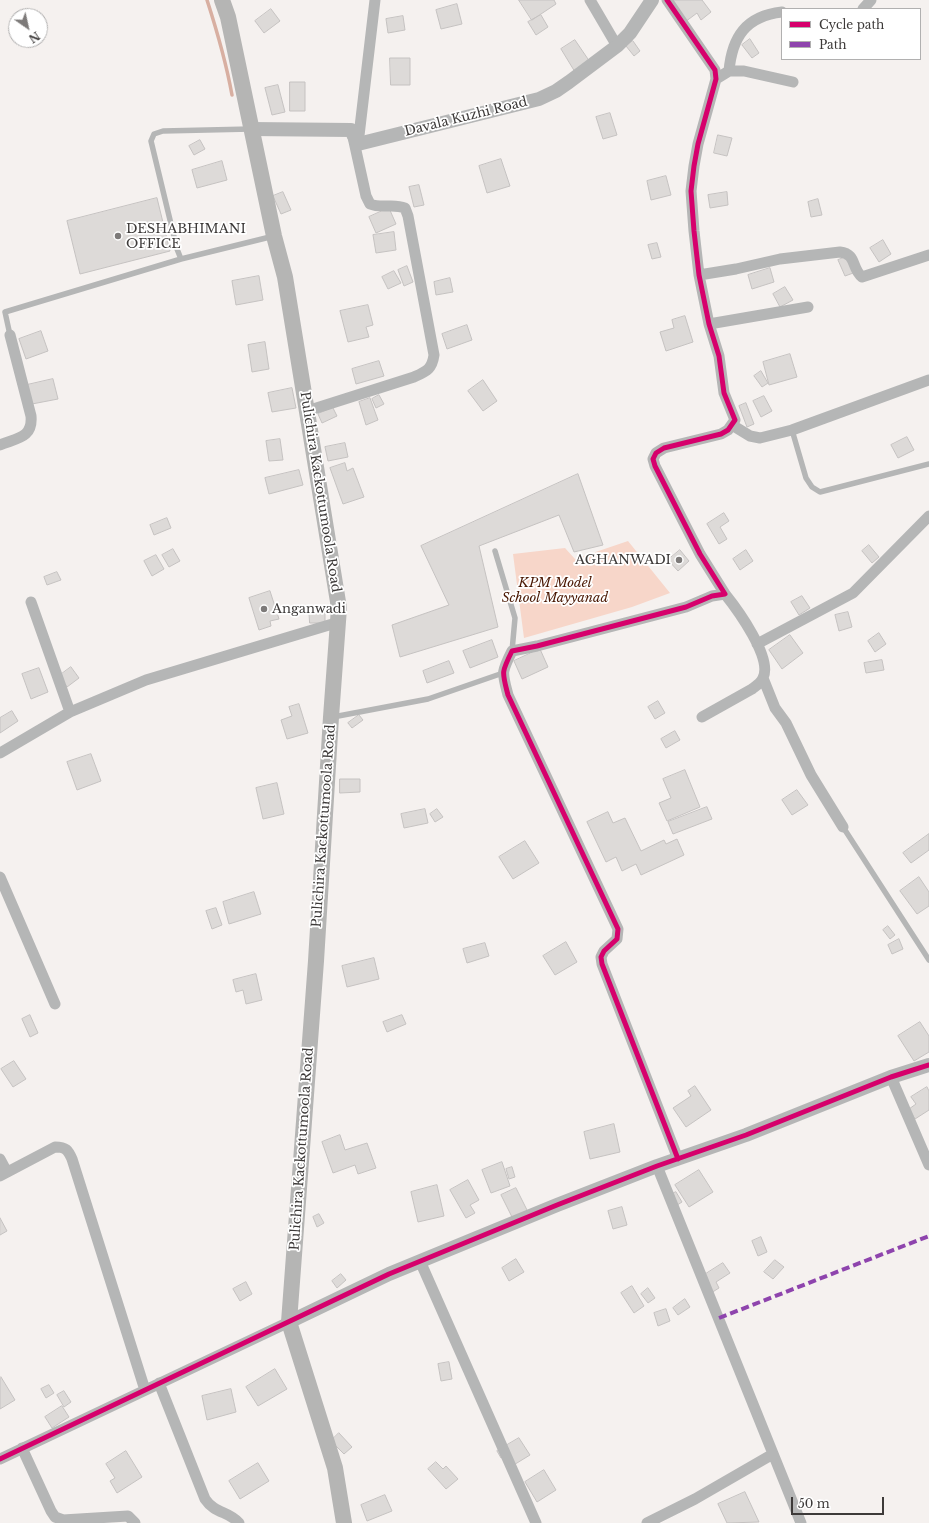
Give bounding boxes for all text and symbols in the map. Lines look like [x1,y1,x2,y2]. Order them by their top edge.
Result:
north arrow [8,8,48,48]
legend [781,8,921,60]
text: Cycle path [819,17,884,32]
text: N [26,28,42,46]
text: Path [819,37,847,52]
street label: Davala Kuzhi Road [403,94,529,140]
place label: DESHABHIMANI OFFICE [126,221,246,252]
marker: DESHABHIMANI OFFICE [113,231,123,241]
street label: Pulichira Kackottumoola Road [296,390,344,594]
place label: AGHANWADI [575,552,671,568]
marker: AGHANWADI [674,555,684,565]
park label: KPM Model School Mayyanad [502,575,608,606]
place label: Anganwadi [272,601,346,617]
marker: Anganwadi [259,604,269,614]
street label: Pulichira Kackottumoola Road [309,724,339,928]
street label: Pulichira Kackottumoola Road [287,1047,317,1251]
scale bar [793,1489,886,1515]
text: 50 m [798,1496,830,1511]

